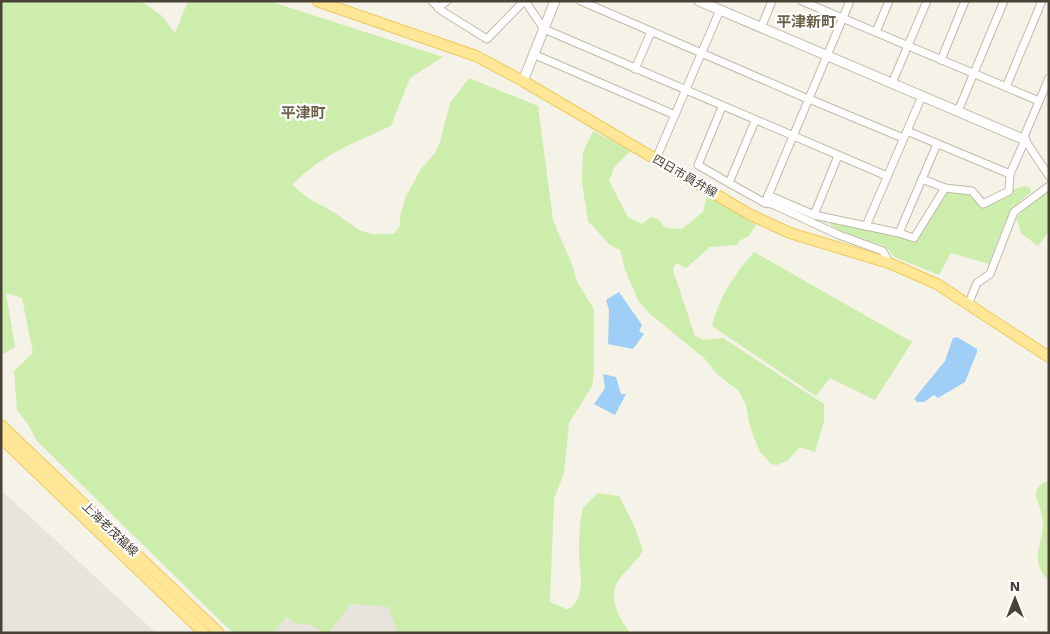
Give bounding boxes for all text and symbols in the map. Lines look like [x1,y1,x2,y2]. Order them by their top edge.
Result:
district label: 平津新町 [776,13,836,31]
district label: 平津町 [280,104,326,122]
street label: 四日市員弁線 [650,152,720,200]
street label: 上海老茂福線 [79,499,141,559]
north arrow [990,574,1040,624]
text: N [1010,578,1020,594]

